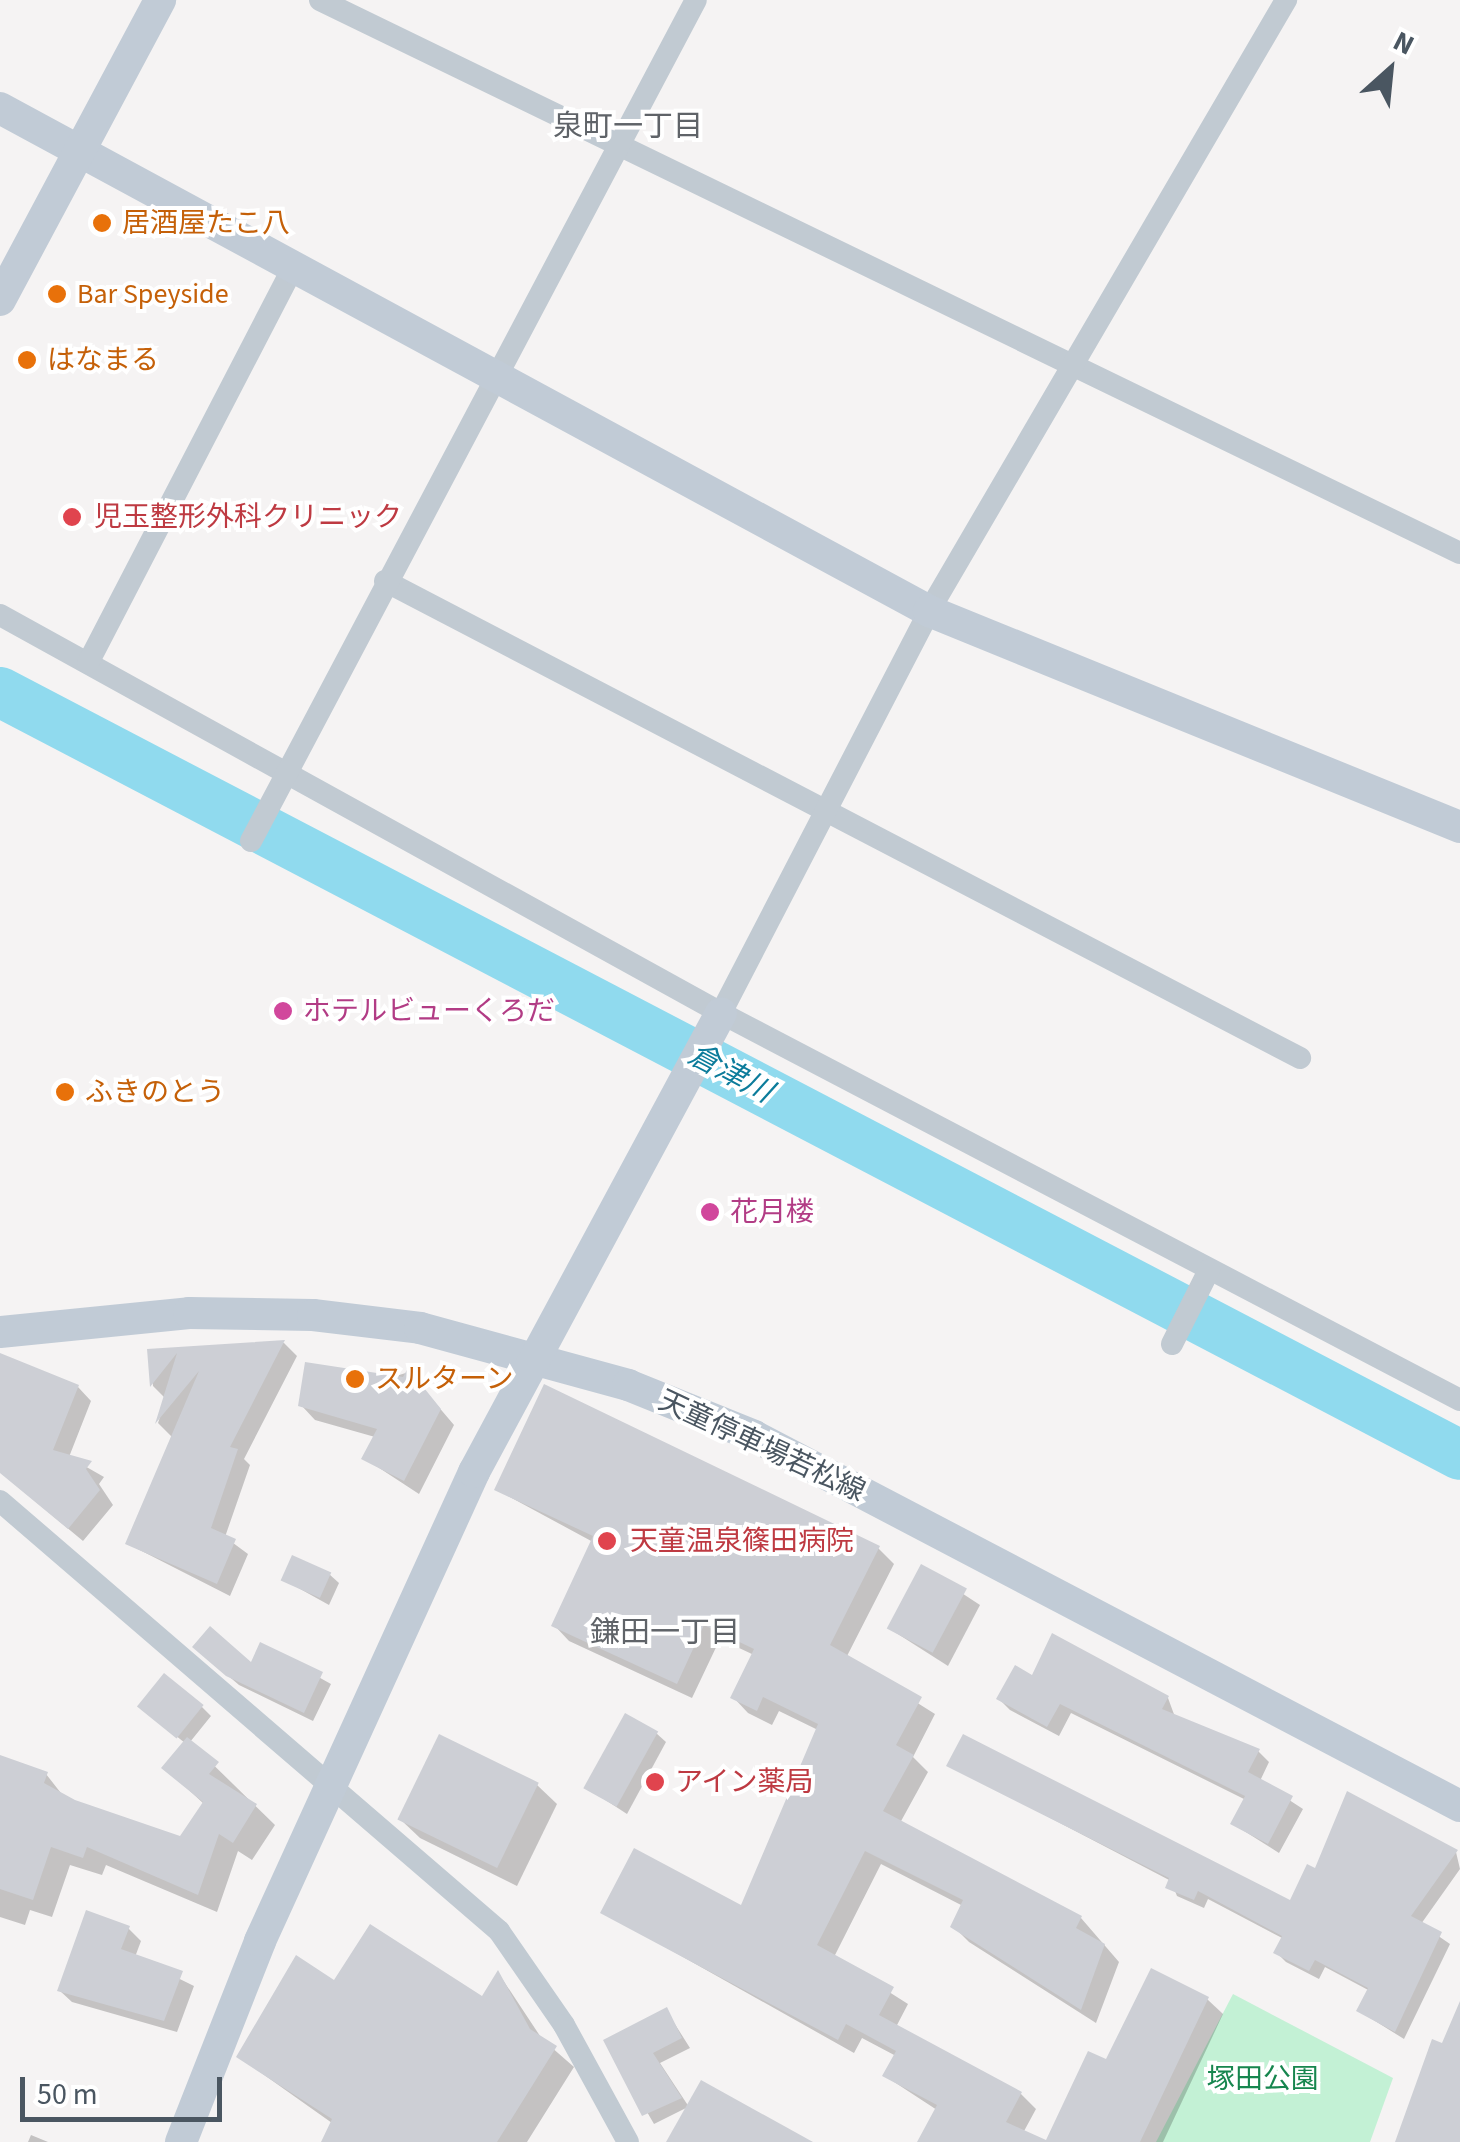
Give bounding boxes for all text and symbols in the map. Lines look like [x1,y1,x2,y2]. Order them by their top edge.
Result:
north arrow [1340,20,1440,120]
text: N [1386,21,1421,65]
district label: 泉町一丁目 [553,109,703,145]
place label: 居酒屋たこ八 [122,206,290,240]
marker: 居酒屋たこ八 [91,212,113,234]
place label: Bar Speyside [77,277,229,311]
marker: Bar Speyside [46,283,68,305]
place label: はなまる [47,343,159,377]
marker: はなまる [16,349,38,371]
place label: 児玉整形外科クリニック [94,500,402,534]
marker: 児玉整形外科クリニック [59,504,85,530]
place label: ホテルビューくろだ [303,994,555,1028]
marker: ホテルビューくろだ [272,1000,294,1022]
water label: 倉津川 [682,1037,778,1111]
place label: ふきのとう [85,1075,225,1109]
marker: ふきのとう [54,1081,76,1103]
place label: 花月楼 [730,1195,814,1229]
marker: 花月楼 [699,1201,721,1223]
place label: スルターン [375,1362,515,1396]
marker: スルターン [344,1368,366,1390]
street label: 天童停車場若松線 [653,1383,871,1509]
place label: 天童温泉篠田病院 [630,1524,854,1558]
marker: 天童温泉篠田病院 [594,1528,620,1554]
district label: 鎌田一丁目 [590,1615,740,1651]
place label: アイン薬局 [675,1765,815,1799]
marker: アイン薬局 [644,1771,666,1793]
scale bar [25,2057,228,2119]
park label: 塚田公園 [1207,2062,1319,2096]
text: 50 m [37,2073,98,2116]

